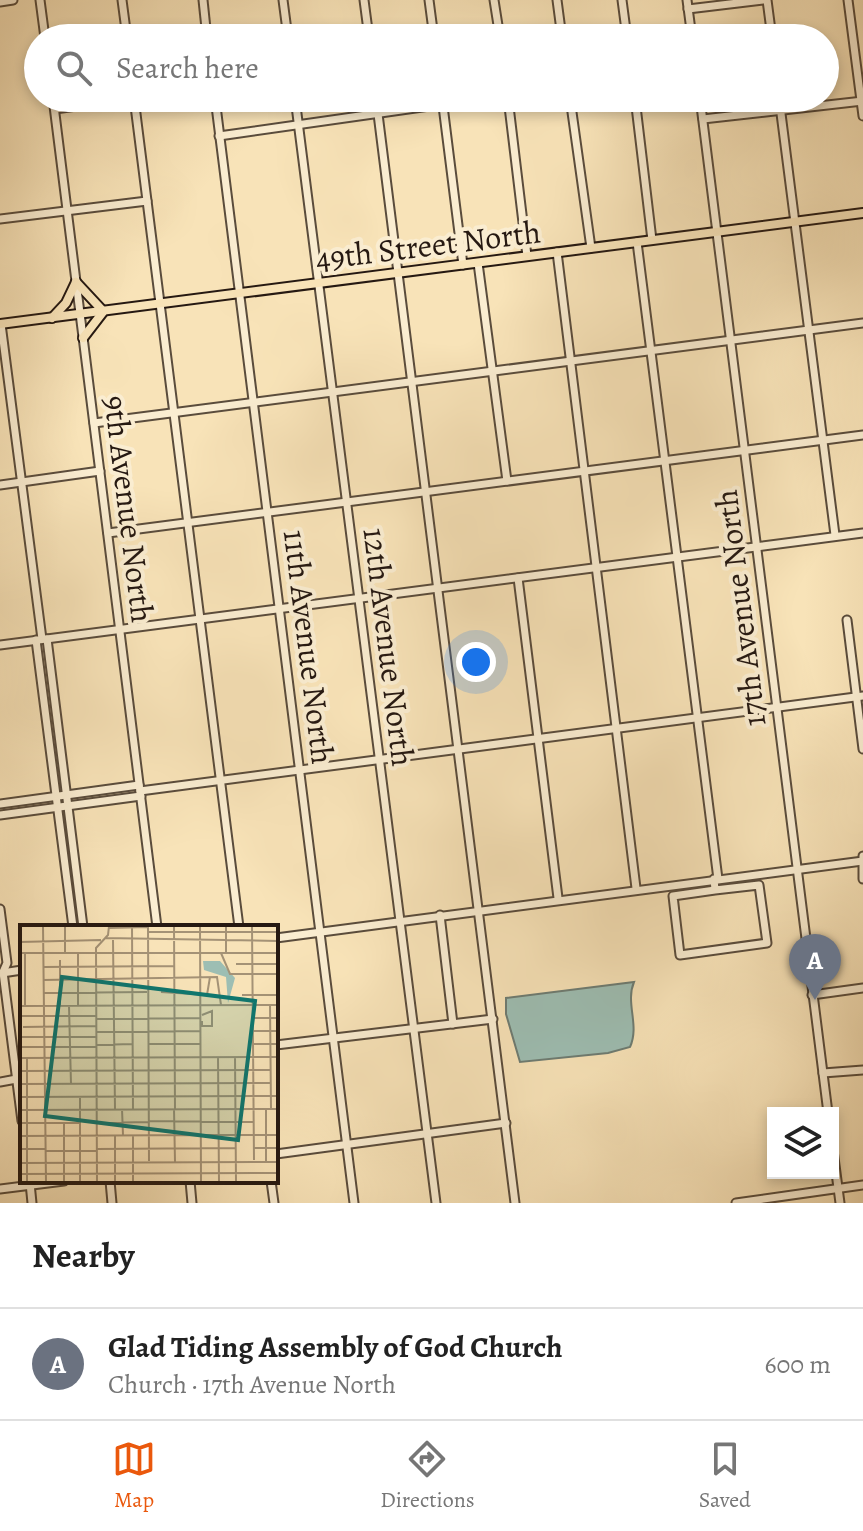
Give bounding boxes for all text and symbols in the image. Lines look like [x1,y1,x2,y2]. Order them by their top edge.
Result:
search box [24,24,839,112]
icon: search [52,46,96,90]
text: Search here [116,48,259,88]
street label: 49th Street North [313,209,543,281]
street label: 9th Avenue North [93,393,165,625]
street label: 17th Avenue North [704,487,776,729]
street label: 12th Avenue North [353,525,425,769]
street label: 11th Avenue North [273,527,345,767]
your location [456,642,496,682]
inset map [20,925,278,1183]
pin: A [789,934,841,1000]
map controls [767,1107,839,1179]
button: layers [767,1107,839,1179]
text: Nearby [32,1232,135,1279]
text: Glad Tiding Assembly of God Church [108,1327,563,1367]
text: A [50,1347,66,1382]
text: 600 m [764,1347,831,1382]
text: Church · 17th Avenue North [108,1367,396,1402]
tab: Map [112,1437,156,1515]
tab: Directions [380,1437,475,1515]
tab: Saved [699,1437,751,1515]

